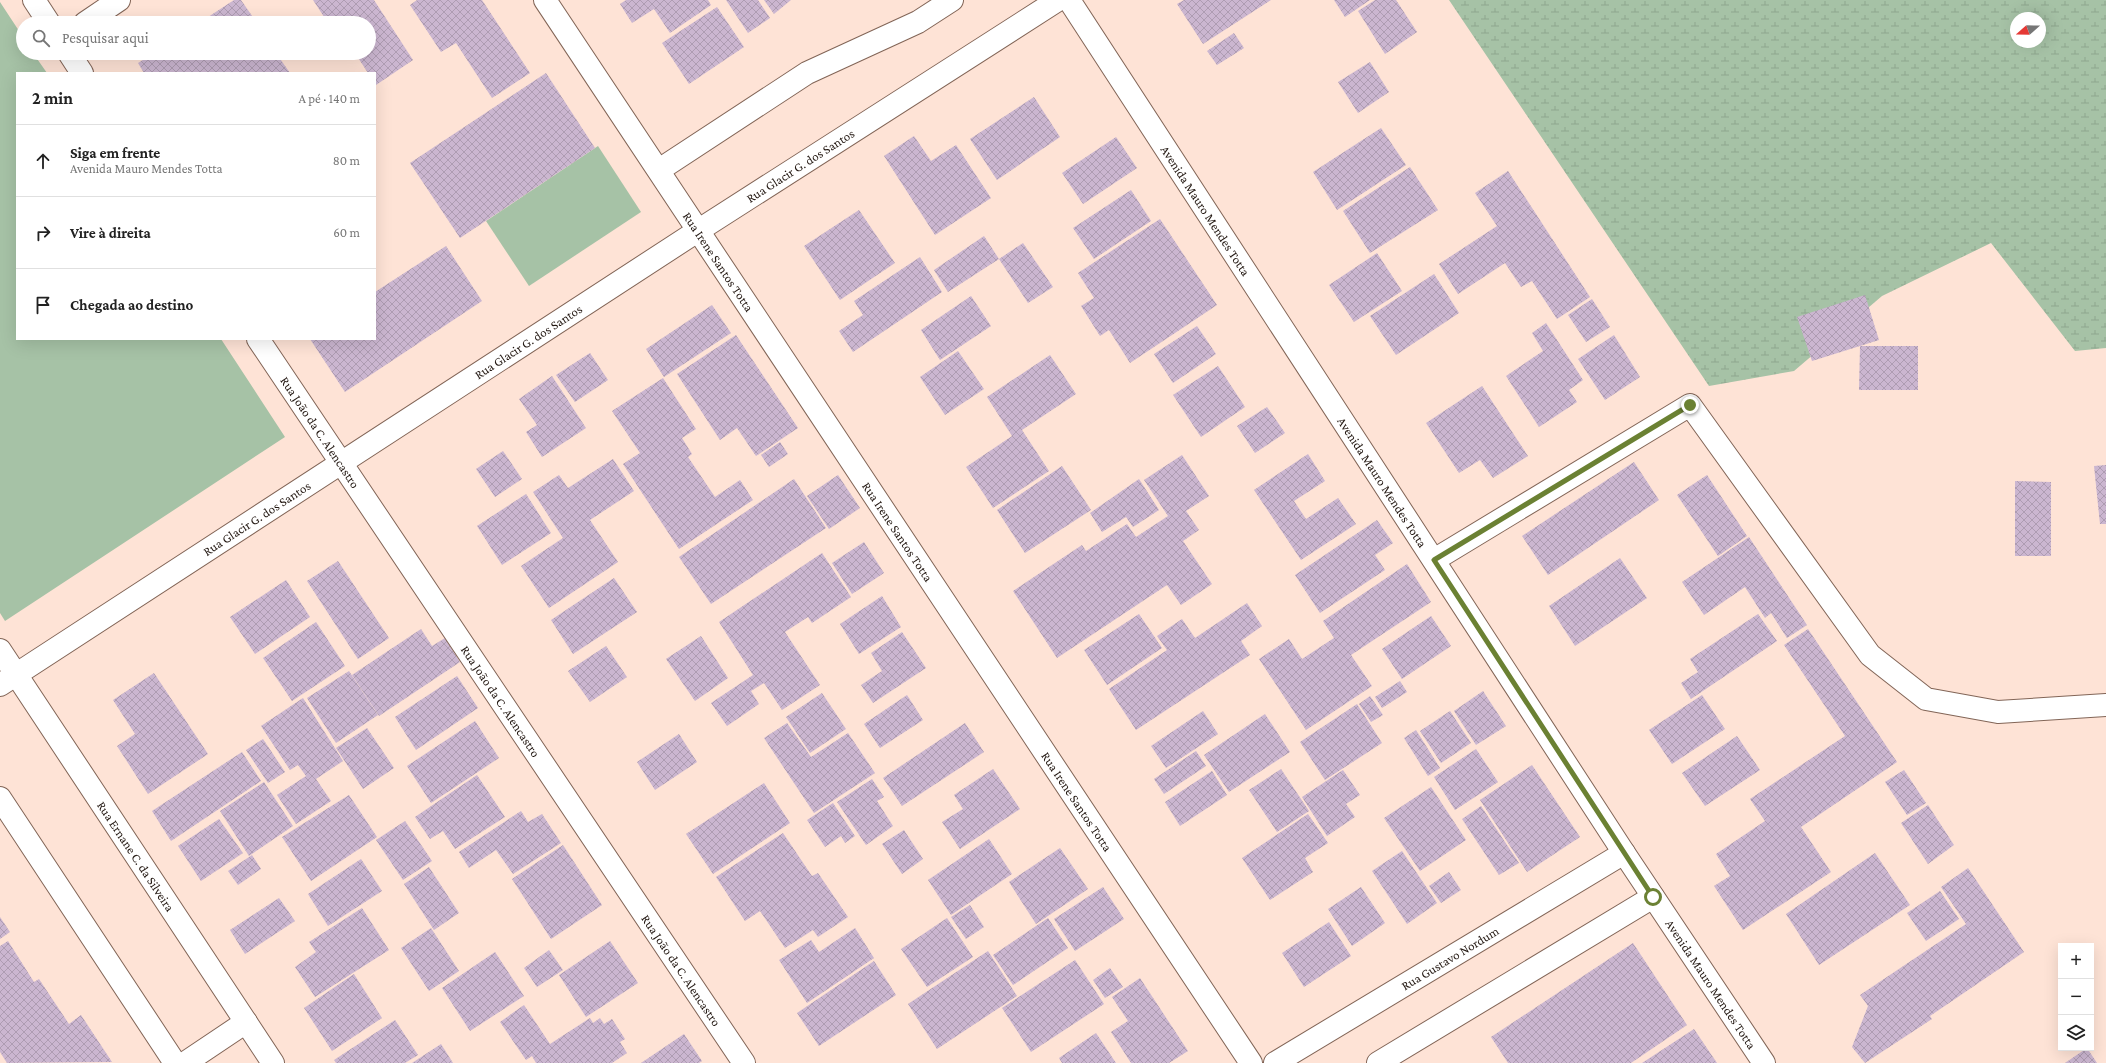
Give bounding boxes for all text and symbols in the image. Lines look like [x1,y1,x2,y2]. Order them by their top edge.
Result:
north arrow [2010,12,2046,48]
search box [16,16,376,60]
icon: search [30,27,52,49]
text: Pesquisar aqui [62,30,149,46]
text: 2 min [32,89,73,108]
text: A pé · 140 m [298,91,360,106]
street label: Rua Glacir G. dos Santos [743,126,857,206]
street label: Avenida Mauro Mendes Totta [1158,143,1253,279]
text: Siga em frente [70,145,160,161]
icon: ahead [32,150,54,172]
text: 80 m [333,153,360,168]
text: Avenida Mauro Mendes Totta [70,161,222,176]
street label: Rua Irene Santos Totta [680,209,757,315]
icon: right [32,222,54,244]
text: Vire à direita [70,225,151,241]
text: 60 m [333,225,360,240]
icon: arrive [32,294,54,316]
text: Chegada ao destino [70,297,193,313]
street label: Rua Glacir G. dos Santos [472,301,585,382]
street label: Rua João da C. Alencastro [277,374,363,491]
route end [1681,396,1699,414]
street label: Avenida Mauro Mendes Totta [1334,414,1430,550]
street label: Rua Glacir G. dos Santos [200,478,313,559]
street label: Rua Irene Santos Totta [859,479,936,584]
street label: Rua João da C. Alencastro [458,643,543,760]
street label: Rua Irene Santos Totta [1038,749,1115,854]
street label: Rua Ernane C. da Silveira [94,798,178,914]
route start [1644,888,1662,906]
street label: Rua João da C. Alencastro [638,912,724,1029]
street label: Avenida Mauro Mendes Totta [1662,917,1759,1052]
street label: Rua Gustavo Nordum [1399,923,1502,993]
map controls [2058,943,2094,1051]
button: + [2058,943,2094,979]
button: − [2058,979,2094,1015]
button: layers [2058,1015,2094,1051]

